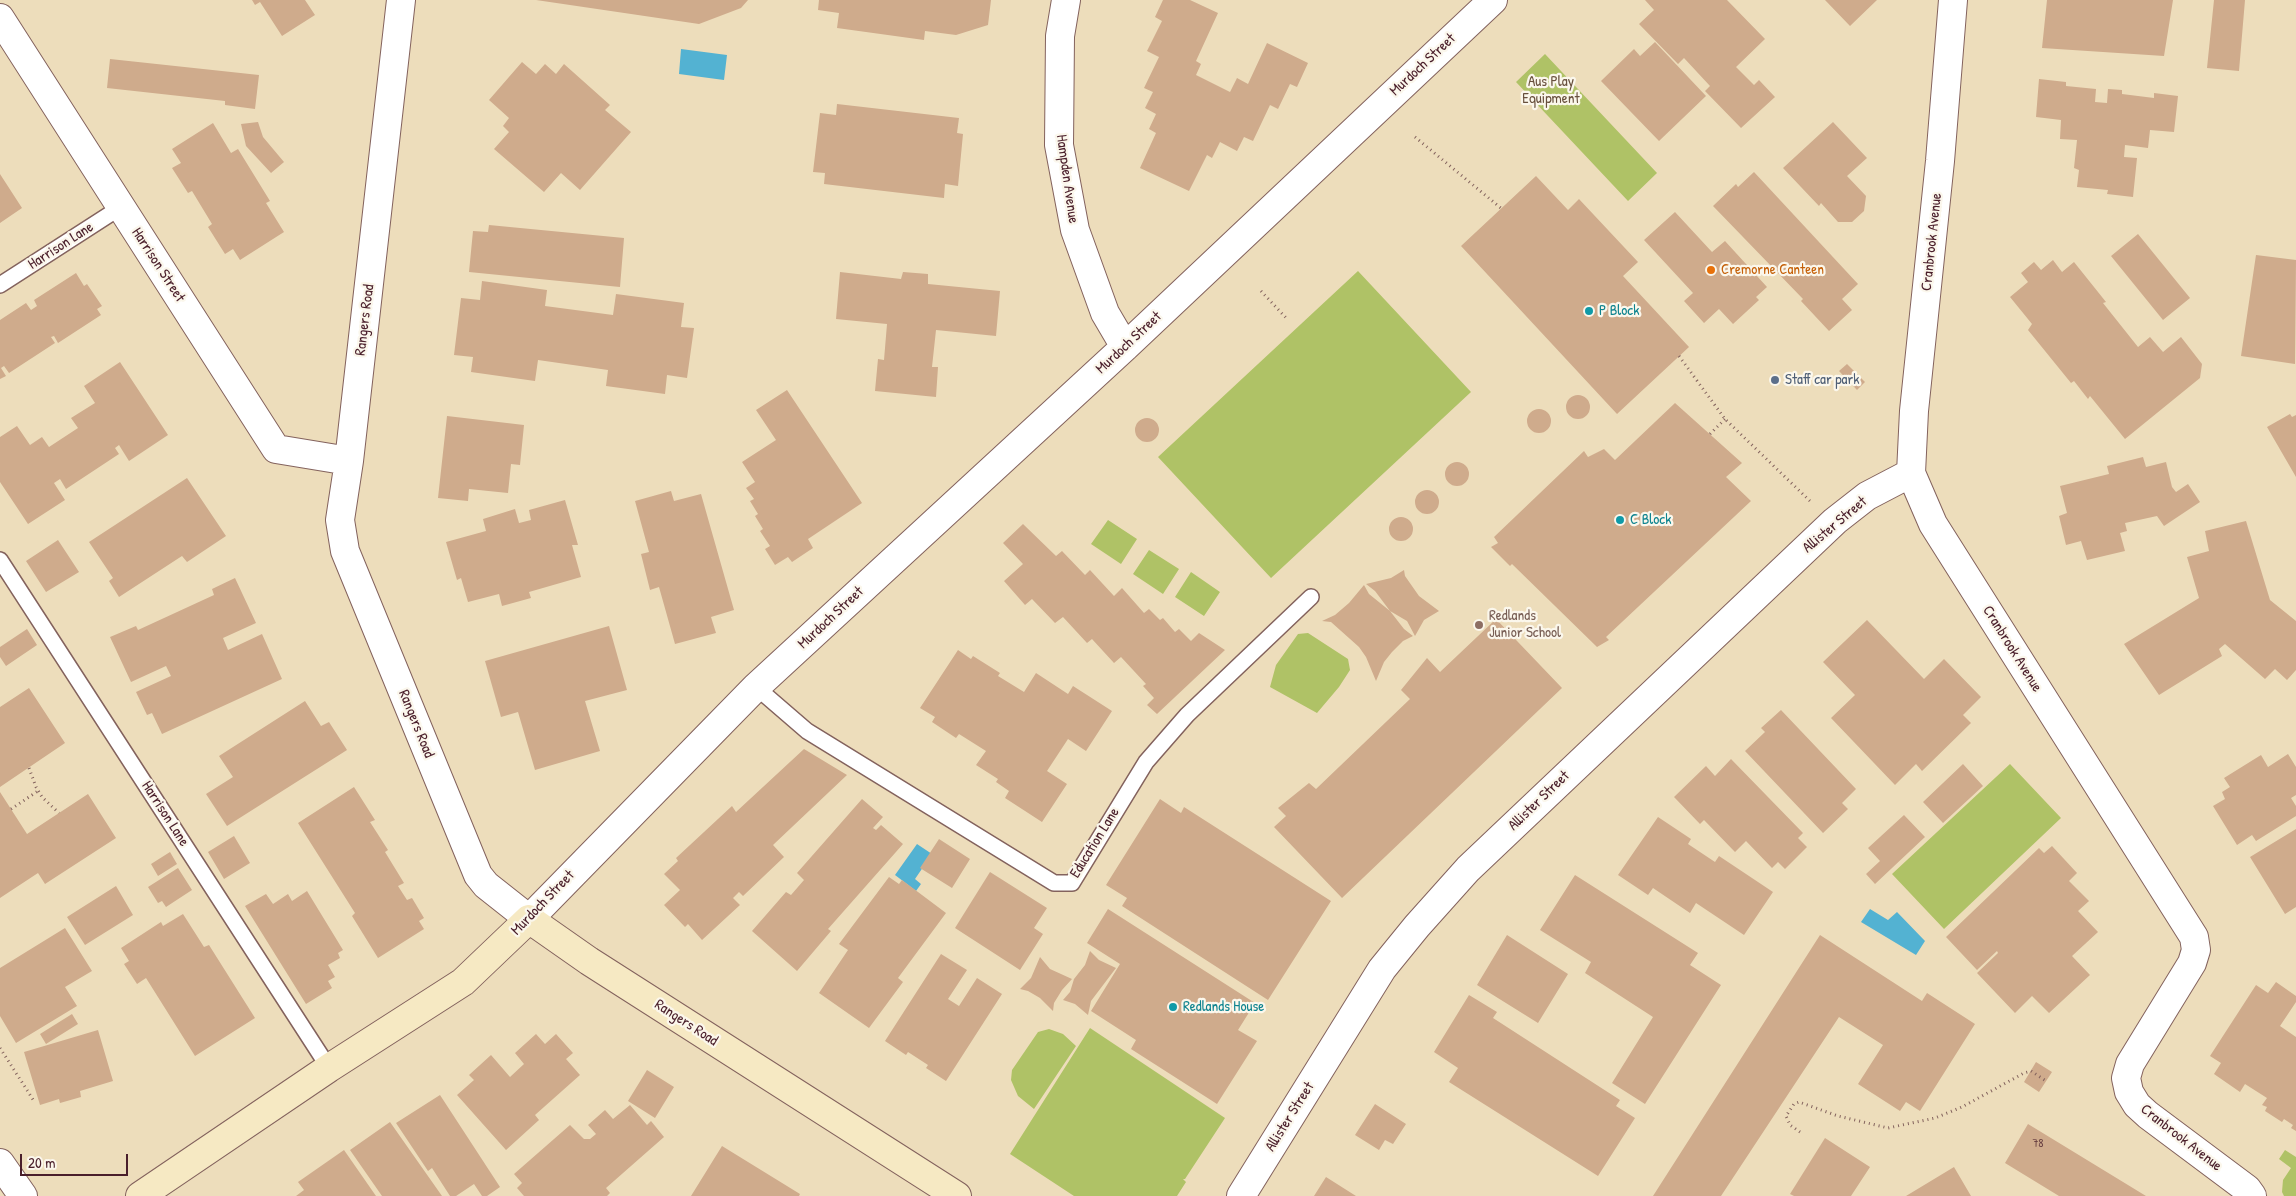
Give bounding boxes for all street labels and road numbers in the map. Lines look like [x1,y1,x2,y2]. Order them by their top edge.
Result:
street label: Murdoch Street [1386,30,1460,100]
street label: Hampden Avenue [1052,133,1082,225]
street label: Cranbrook Avenue [1918,192,1946,292]
street label: Harrison Lane [25,218,97,274]
street label: Harrison Street [127,225,189,305]
street label: Rangers Road [352,283,378,357]
street label: Murdoch Street [1092,308,1166,378]
street label: Allister Street [1799,493,1871,557]
street label: Murdoch Street [794,583,868,653]
street label: Cranbrook Avenue [1978,603,2046,695]
street label: Rangers Road [394,687,438,761]
street label: Allister Street [1505,767,1573,835]
street label: Harrison Lane [137,778,193,850]
street label: Education Lane [1066,805,1124,881]
street label: Murdoch Street [508,867,578,939]
street label: Rangers Road [651,996,721,1050]
street label: Allister Street [1262,1079,1318,1155]
street label: Cranbrook Avenue [2137,1101,2225,1175]

